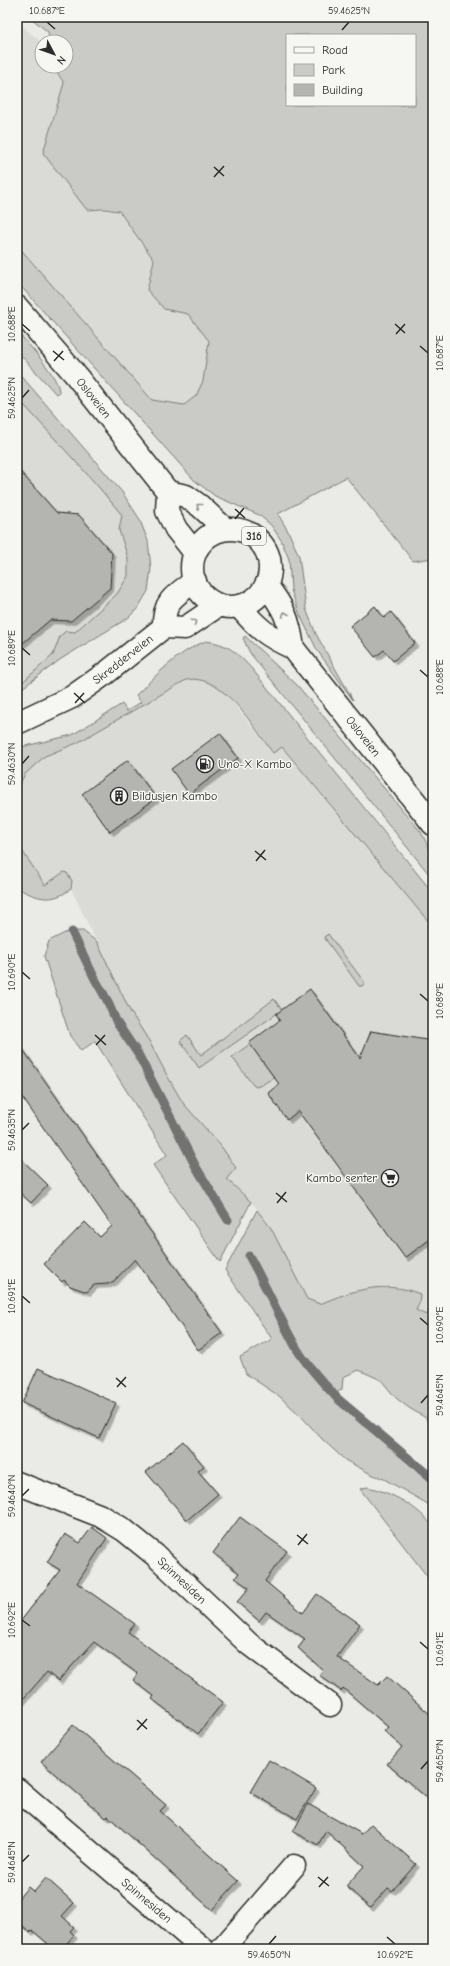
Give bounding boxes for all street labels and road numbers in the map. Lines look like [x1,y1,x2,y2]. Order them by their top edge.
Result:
street label: Osloveien [73,375,114,421]
road number: 316 [242,527,266,545]
street label: Skredderveien [90,632,156,687]
street label: Osloveien [343,713,384,759]
street label: Spinnesiden [155,1554,209,1607]
street label: Spinnesiden [119,1875,175,1926]

